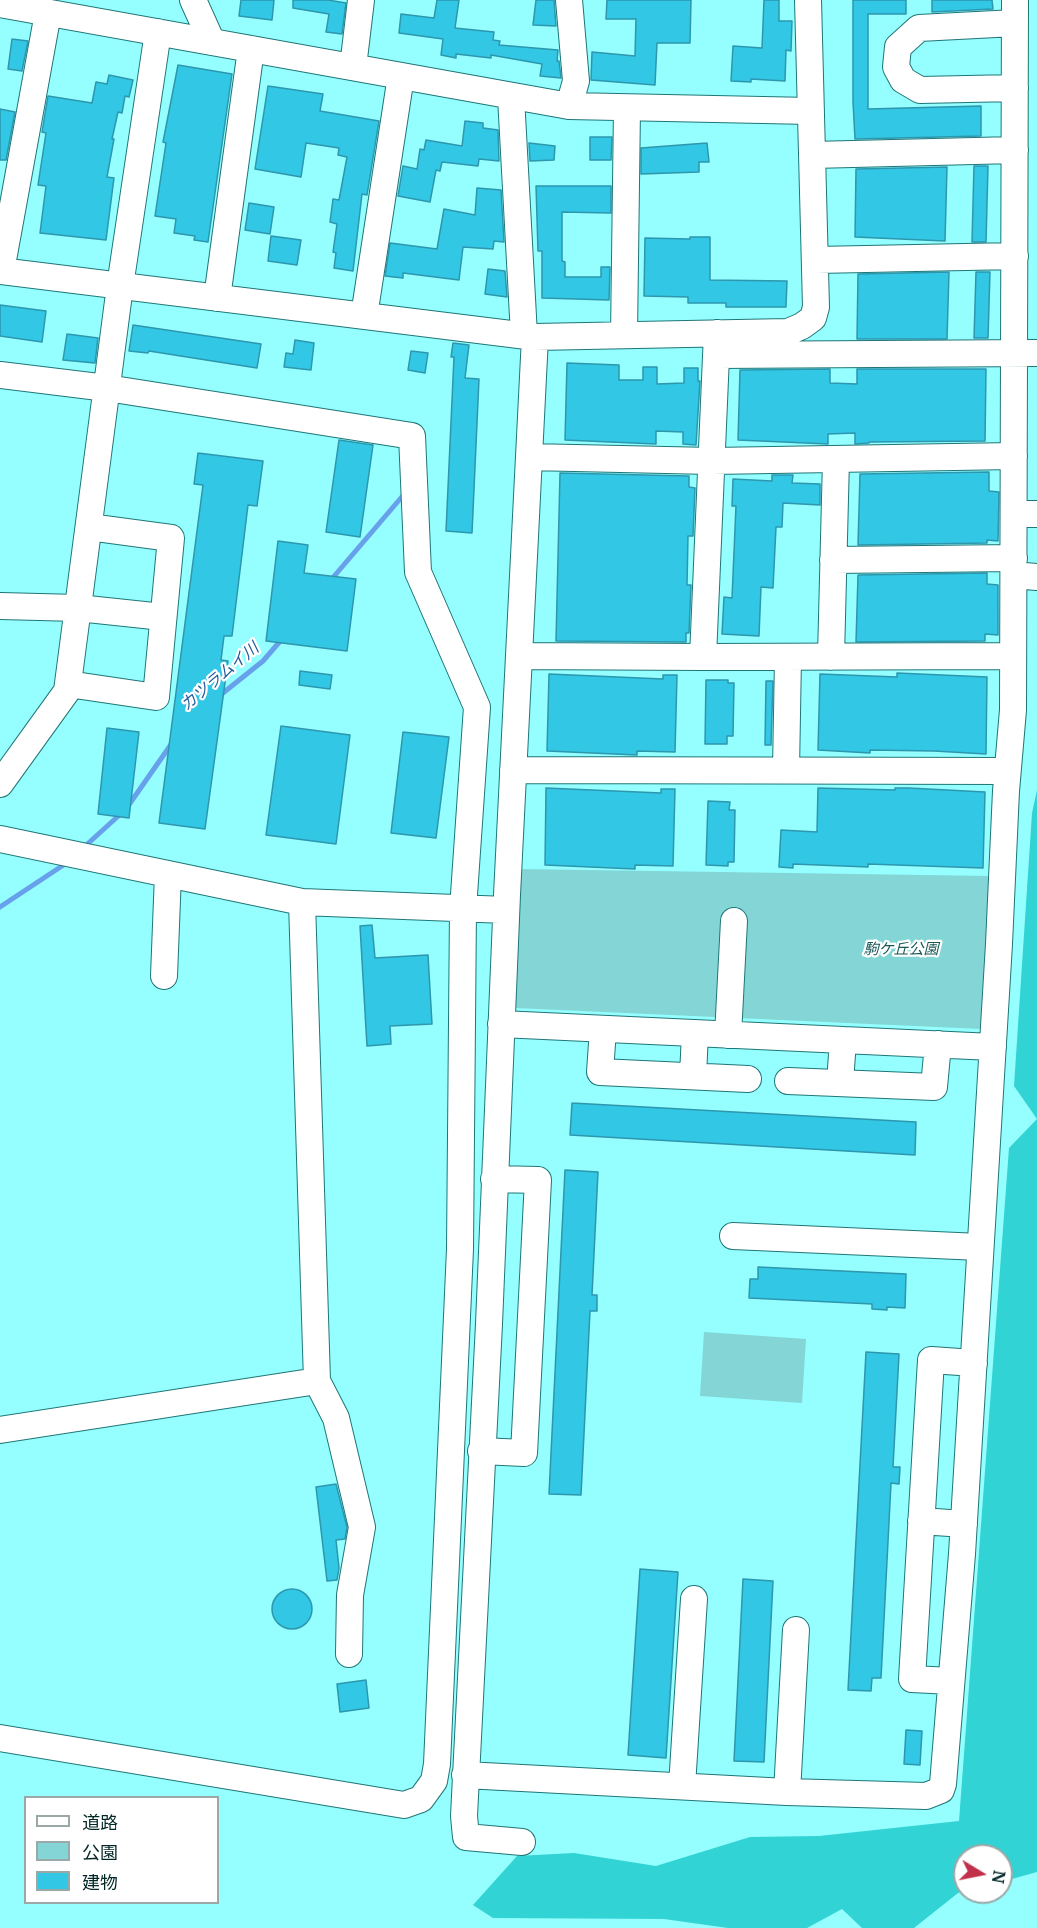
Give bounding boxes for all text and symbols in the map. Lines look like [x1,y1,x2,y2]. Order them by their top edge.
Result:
water label: カツラムイ川 [177,639,263,715]
park label: 駒ケ丘公園 [864,941,938,959]
legend [24,1796,219,1904]
text: 道路 [82,1811,118,1834]
text: 公園 [82,1841,118,1864]
north arrow [953,1844,1013,1904]
text: N [988,1869,1010,1885]
text: 建物 [82,1871,118,1894]

